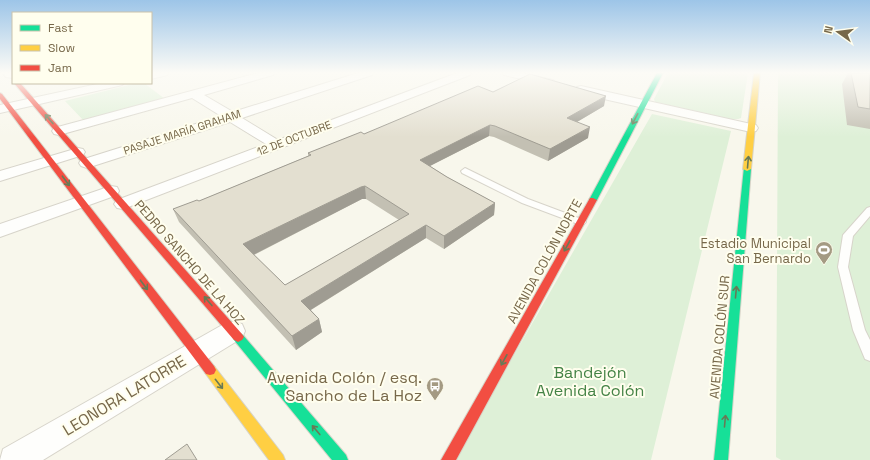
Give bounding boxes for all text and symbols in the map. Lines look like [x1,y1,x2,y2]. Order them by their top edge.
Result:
legend [12,12,152,84]
north arrow [818,12,858,52]
text: Fast [48,20,73,36]
text: N [821,24,836,35]
text: Slow [48,40,75,56]
text: Jam [48,60,72,76]
street label: PASAJE MARÍA GRAHAM [122,106,242,158]
one-way arrow [631,113,638,125]
one-way arrow [44,114,53,124]
street label: 12 DE OCTUBRE [255,117,333,159]
one-way arrow [744,156,752,169]
one-way arrow [62,176,70,187]
street label: PEDRO SANCHO DE LA HOZ [131,196,248,328]
street label: AVENIDA COLÓN NORTE [503,196,586,326]
place label: Estadio Municipal San Bernardo [700,235,811,267]
one-way arrow [563,240,571,252]
sports icon: Estadio Municipal San Bernardo [814,240,834,265]
street label: AVENIDA COLÓN SUR [706,275,733,400]
one-way arrow [140,279,148,290]
one-way arrow [733,286,740,299]
one-way arrow [203,296,212,307]
street label: LEONORA LATORRE [59,350,190,441]
one-way arrow [500,354,507,366]
park label: Bandejón Avenida Colón [536,362,644,401]
place label: Avenida Colón / esq. Sancho de La Hoz [267,367,422,406]
bus stop icon: Avenida Colón / esq. Sancho de La Hoz [425,376,445,401]
one-way arrow [215,378,224,389]
one-way arrow [721,415,728,428]
one-way arrow [311,425,320,435]

